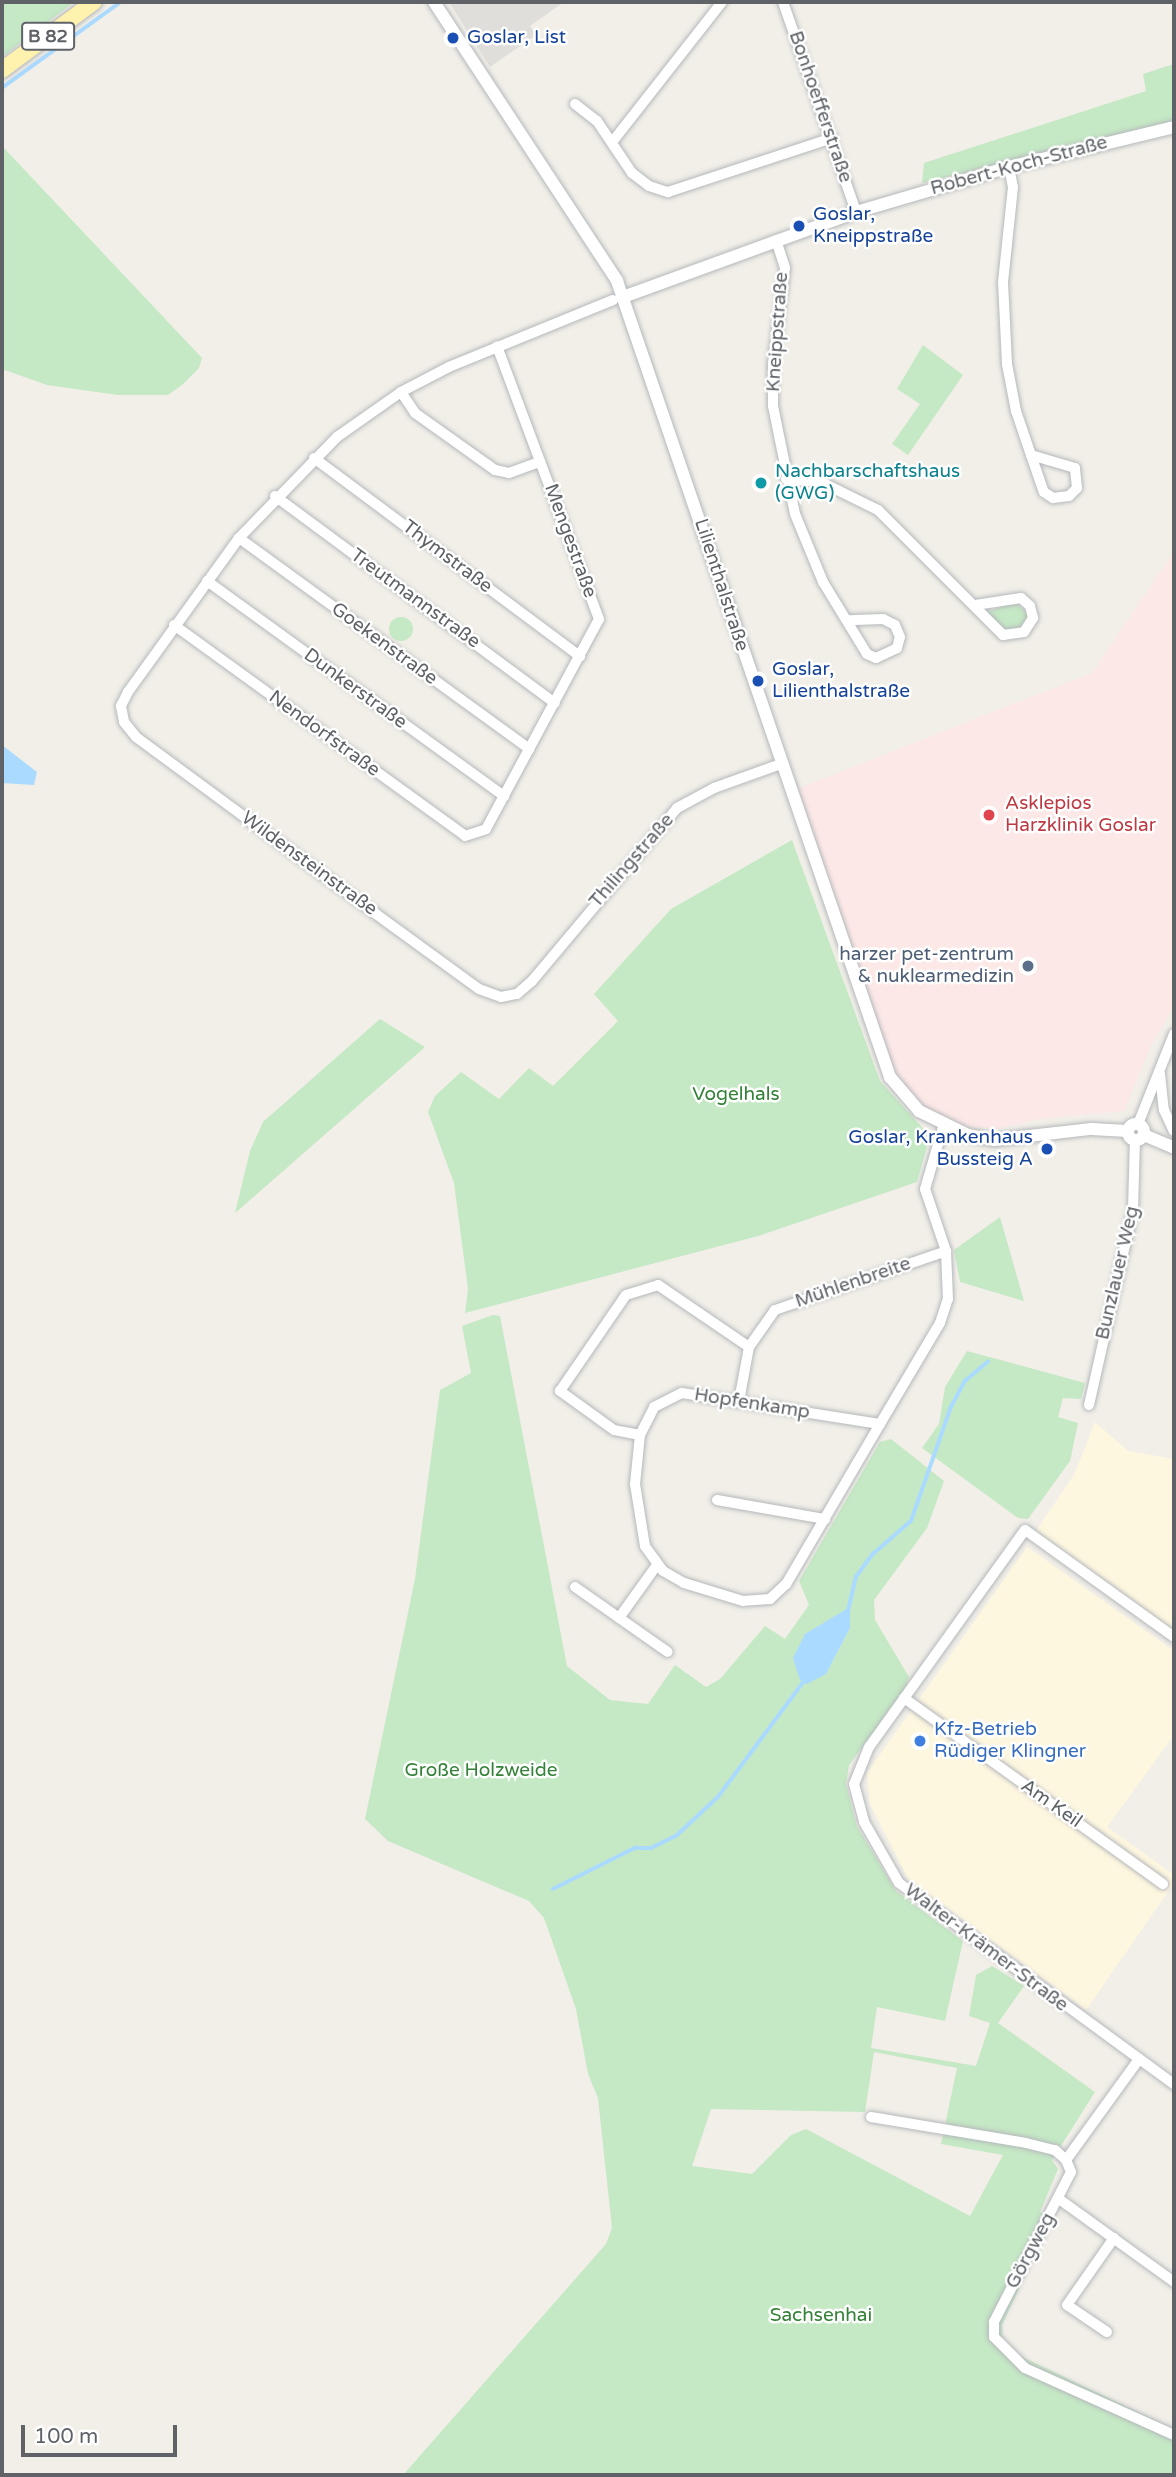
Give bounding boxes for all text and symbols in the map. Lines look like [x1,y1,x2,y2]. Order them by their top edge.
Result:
road number: B 82 [20,22,76,51]
place label: Goslar, List [467,27,566,49]
street label: Bonhoefferstraße [783,28,857,186]
marker: Goslar, List [445,30,461,46]
street label: Robert-Koch-Straße [928,131,1110,201]
place label: Goslar, Kneippstraße [813,204,933,248]
marker: Goslar, Kneippstraße [791,218,807,234]
street label: Kneippstraße [762,271,794,393]
place label: Nachbarschaftshaus (GWG) [775,461,960,505]
marker: Nachbarschaftshaus (GWG) [753,475,769,491]
street label: Mengestraße [539,481,601,601]
street label: Thymstraße [397,516,497,598]
street label: Lilienthalstraße [689,516,753,654]
street label: Treutmannstraße [346,544,484,654]
street label: Goekenstraße [326,598,442,690]
street label: Dunkerstraße [299,644,411,734]
place label: Goslar, Lilienthalstraße [772,659,910,703]
marker: Goslar, Lilienthalstraße [750,673,766,689]
street label: Nendorfstraße [264,686,384,782]
place label: Asklepios Harzklinik Goslar [1005,793,1156,837]
marker: Asklepios Harzklinik Goslar [979,805,999,825]
street label: Wildensteinstraße [237,807,381,921]
street label: Thilingstraße [585,809,679,913]
place label: harzer pet-zentrum & nuklearmedizin [839,944,1014,988]
marker: harzer pet-zentrum & nuklearmedizin [1020,958,1036,974]
park label: Vogelhals [692,1084,780,1106]
place label: Goslar, Krankenhaus Bussteig A [848,1127,1033,1171]
marker: Goslar, Krankenhaus Bussteig A [1039,1141,1055,1157]
street label: Bunzlauer Weg [1092,1204,1144,1342]
street label: Mühlenbreite [792,1253,914,1313]
street label: Hopfenkamp [693,1384,811,1424]
place label: Kfz-Betrieb Rüdiger Klingner [934,1719,1086,1763]
marker: Kfz-Betrieb Rüdiger Klingner [912,1733,928,1749]
park label: Große Holzweide [404,1760,558,1782]
street label: Am Keil [1016,1775,1086,1833]
street label: Walter-Krämer-Straße [900,1879,1072,2017]
street label: Görgweg [1002,2209,1060,2293]
park label: Sachsenhai [770,2305,872,2327]
scale bar [24,2410,180,2454]
text: 100 m [34,2424,98,2449]

